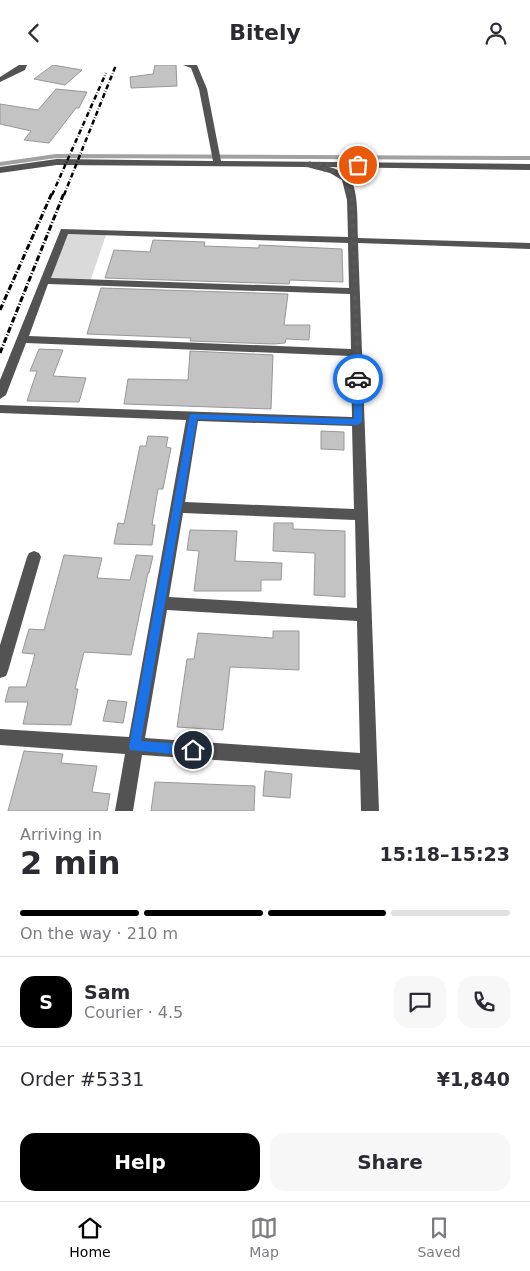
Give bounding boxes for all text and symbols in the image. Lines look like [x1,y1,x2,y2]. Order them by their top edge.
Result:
icon: back [20,19,48,47]
icon: person [482,19,510,47]
text: Bitely [229,20,301,45]
pin [337,144,379,186]
icon: bag [344,151,372,179]
courier [333,354,383,404]
icon: car [344,365,372,393]
pin [172,729,214,771]
icon: home [179,736,207,764]
text: Arriving in [20,825,102,844]
text: 15:18–15:23 [380,843,510,865]
text: 2 min [20,844,121,882]
text: On the way · 210 m [20,924,178,943]
button: chat [394,976,446,1028]
button: phone [458,976,510,1028]
text: Sam [84,981,130,1003]
text: S [39,991,53,1013]
text: Courier · 4.5 [84,1003,183,1022]
text: Order #5331 [20,1068,144,1090]
text: ¥1,840 [437,1068,510,1090]
button: Help [20,1133,260,1191]
button: Share [270,1133,510,1191]
tab: Home [69,1214,111,1260]
tab: Map [249,1214,279,1260]
tab: Saved [417,1214,461,1260]

